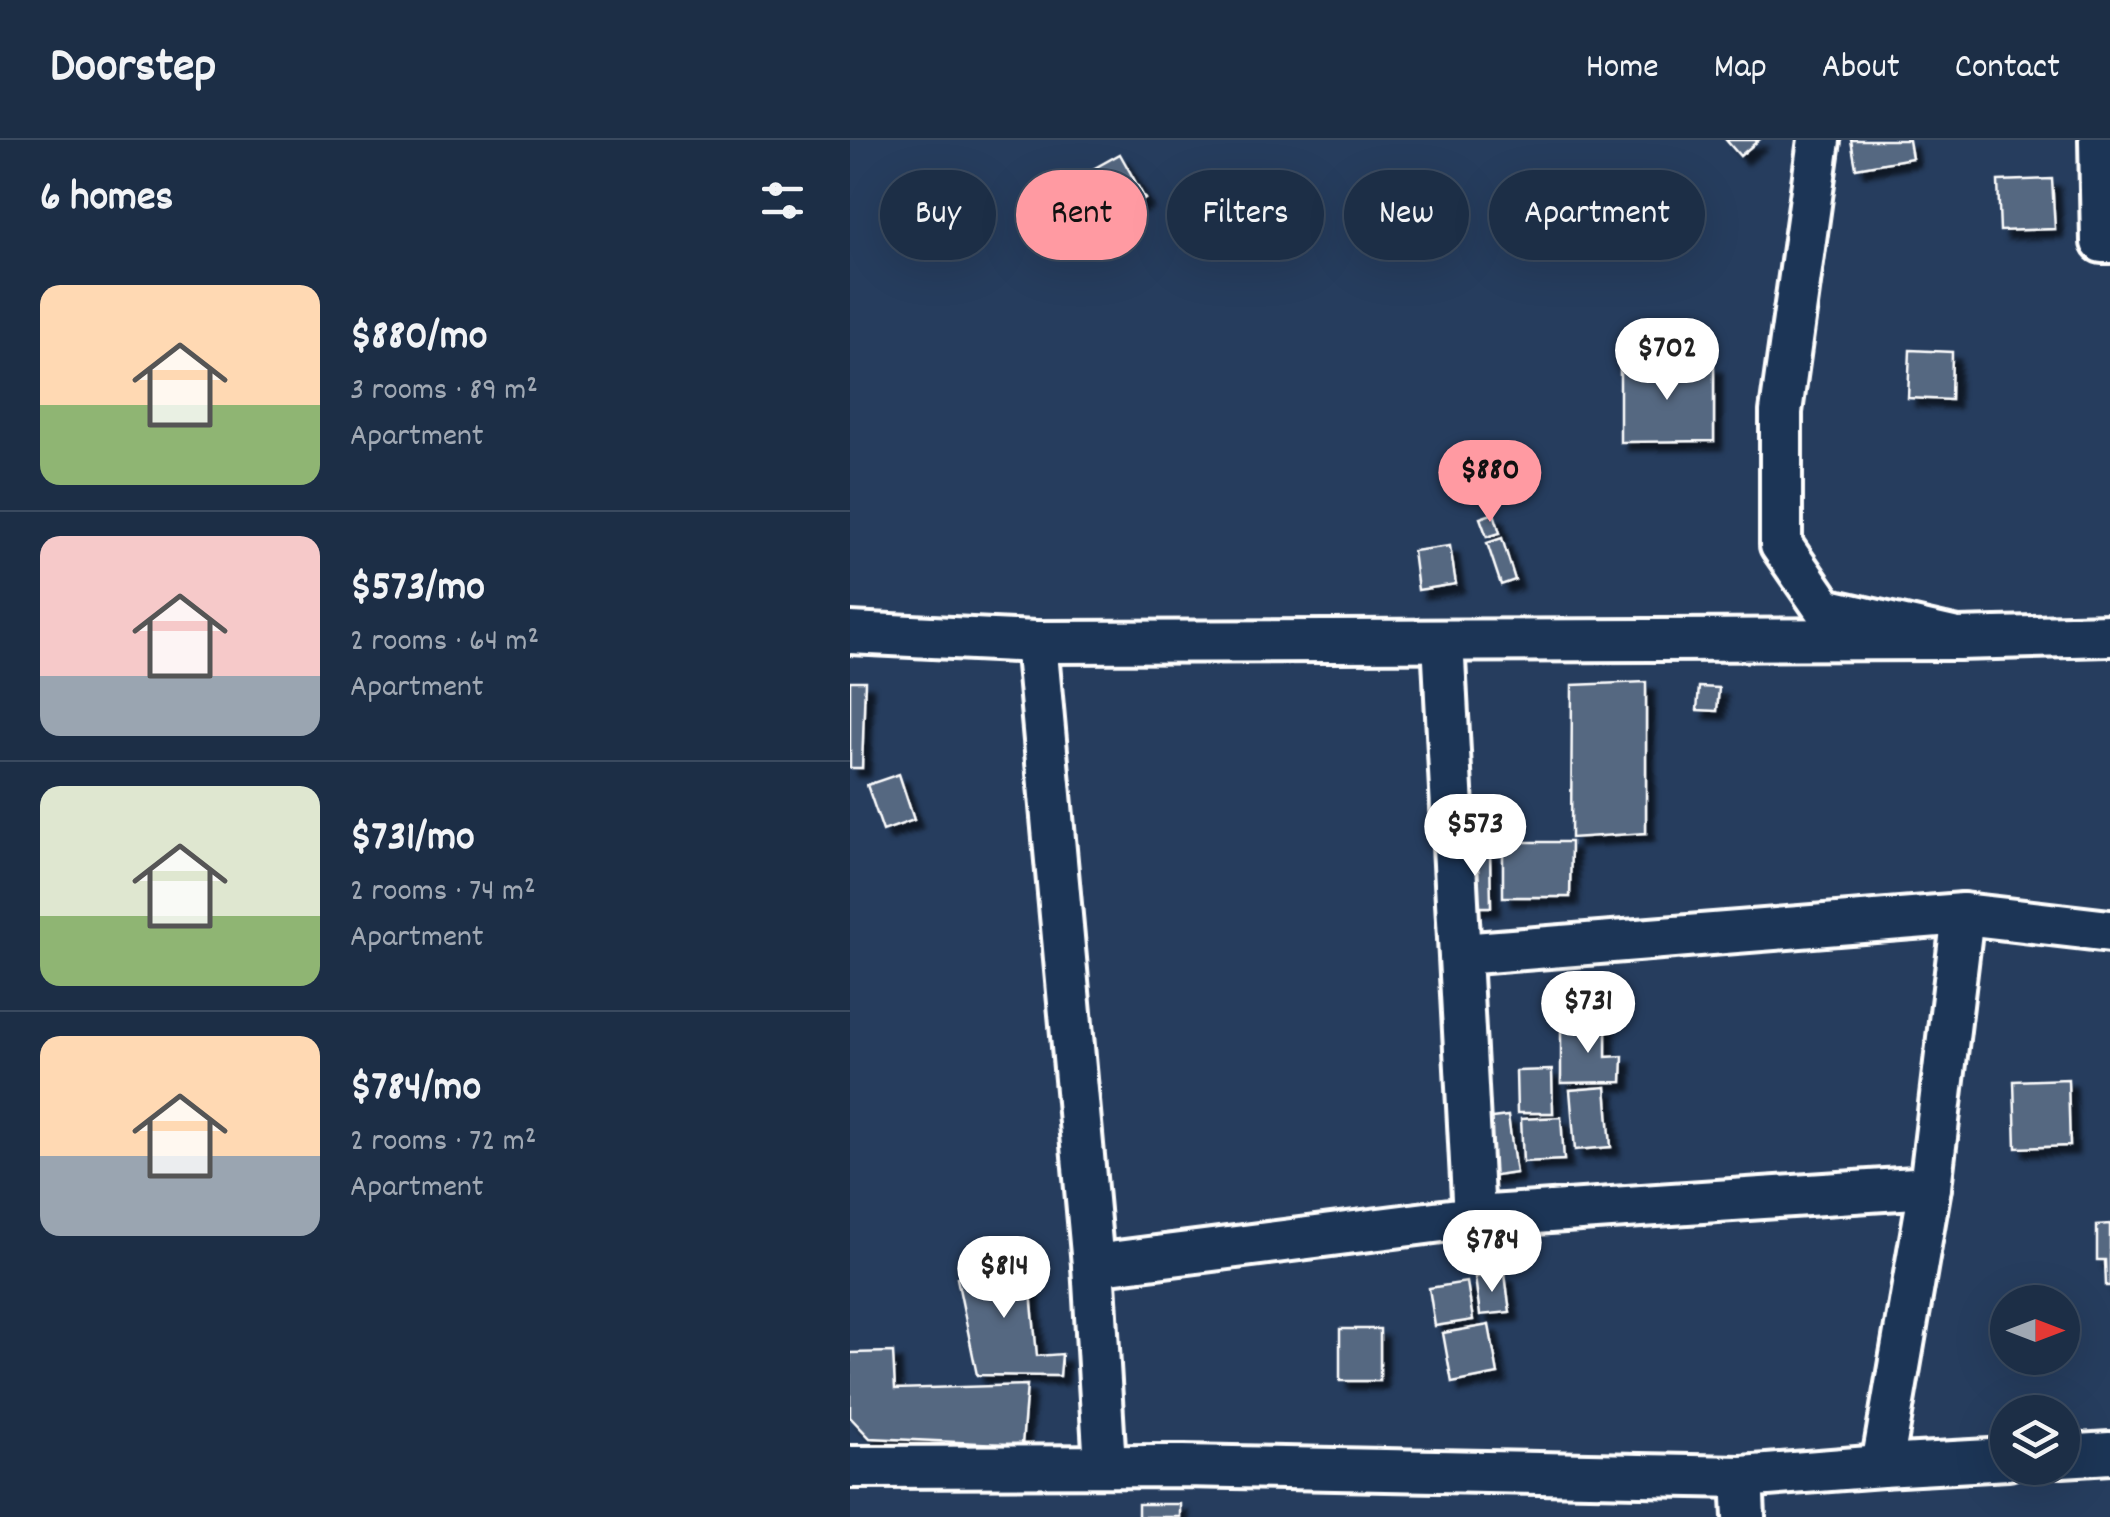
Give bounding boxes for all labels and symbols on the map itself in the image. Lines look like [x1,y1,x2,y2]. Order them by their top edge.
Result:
pin: $702 [1608,318,1726,403]
pin: $880 [1431,440,1549,525]
pin: $573 [1416,794,1534,879]
pin: $731 [1529,971,1647,1056]
pin: $784 [1433,1210,1551,1295]
pin: $814 [945,1236,1063,1321]
north arrow [1990,1285,2080,1375]

